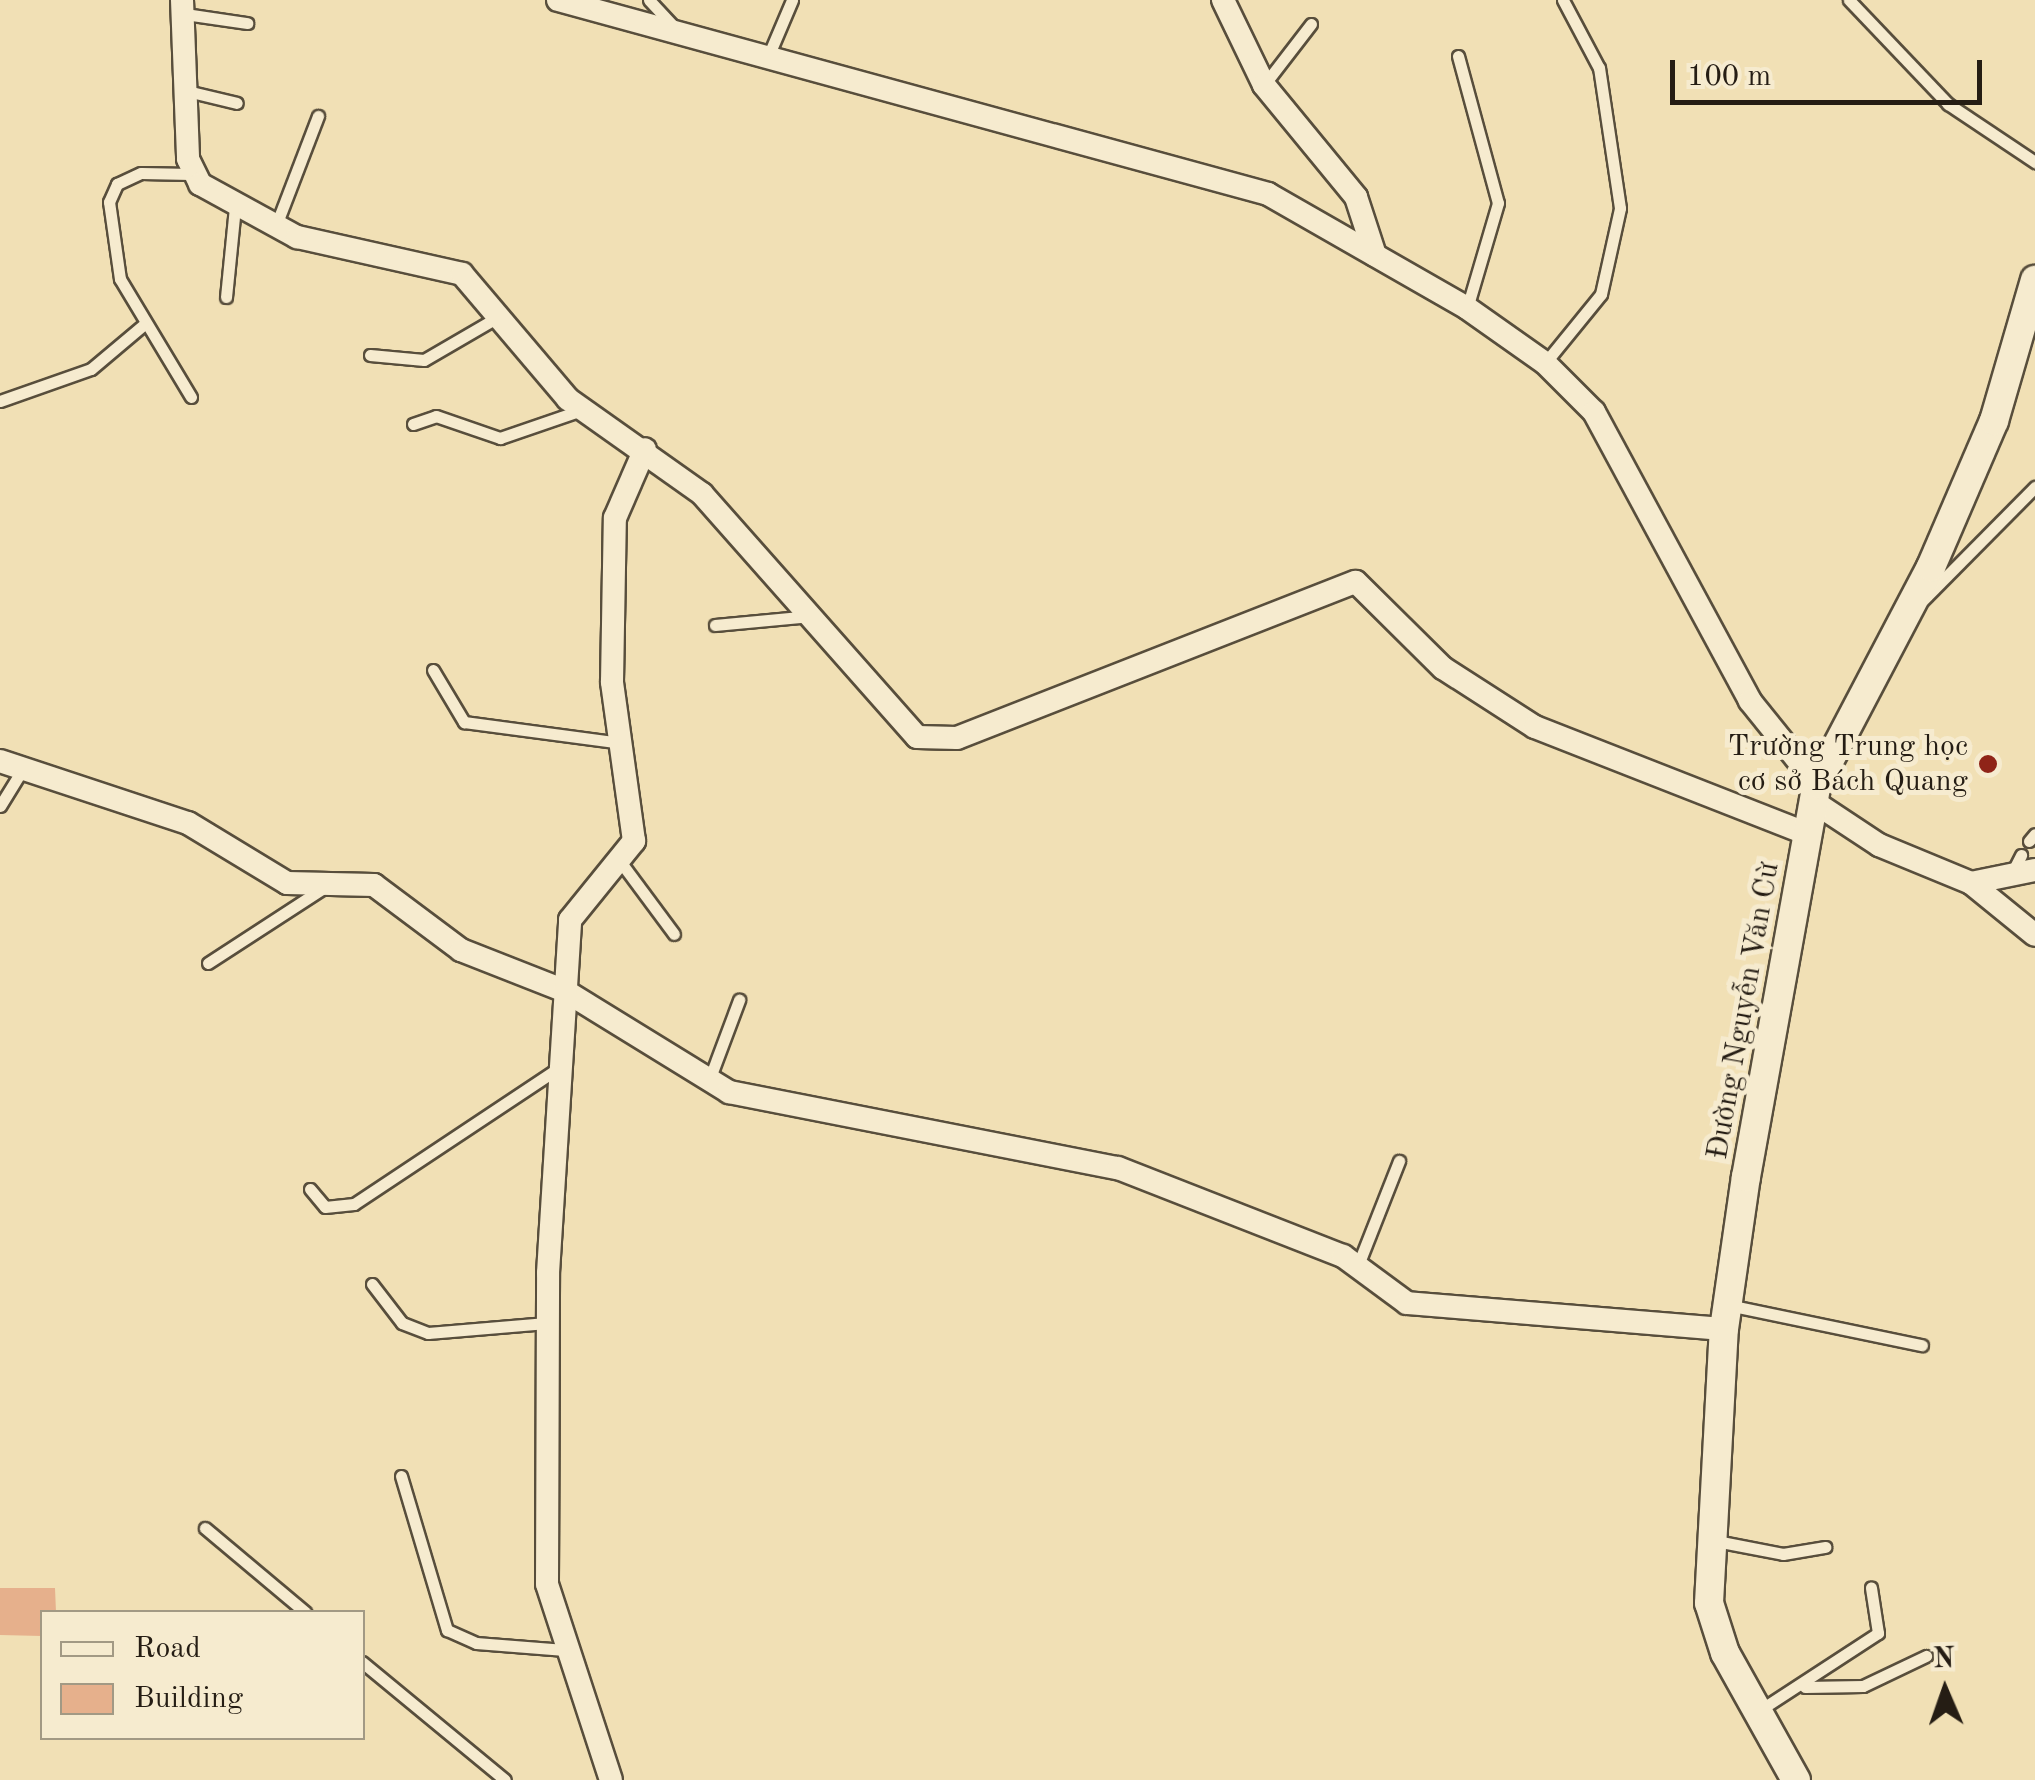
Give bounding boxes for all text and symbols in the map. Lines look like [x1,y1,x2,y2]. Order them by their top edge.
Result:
scale bar [1675,40,1988,102]
text: 100 m [1687,62,1771,92]
place label: Trường Trung học cơ sở Bách Quang [1728,729,1968,800]
marker: Trường Trung học cơ sở Bách Quang [1977,753,1999,775]
street label: Đường Nguyễn Văn Cừ [1700,860,1788,1162]
legend [40,1610,365,1740]
text: Road [134,1634,201,1664]
north arrow [1895,1640,1995,1740]
text: N [1933,1646,1955,1674]
text: Building [134,1684,243,1714]

